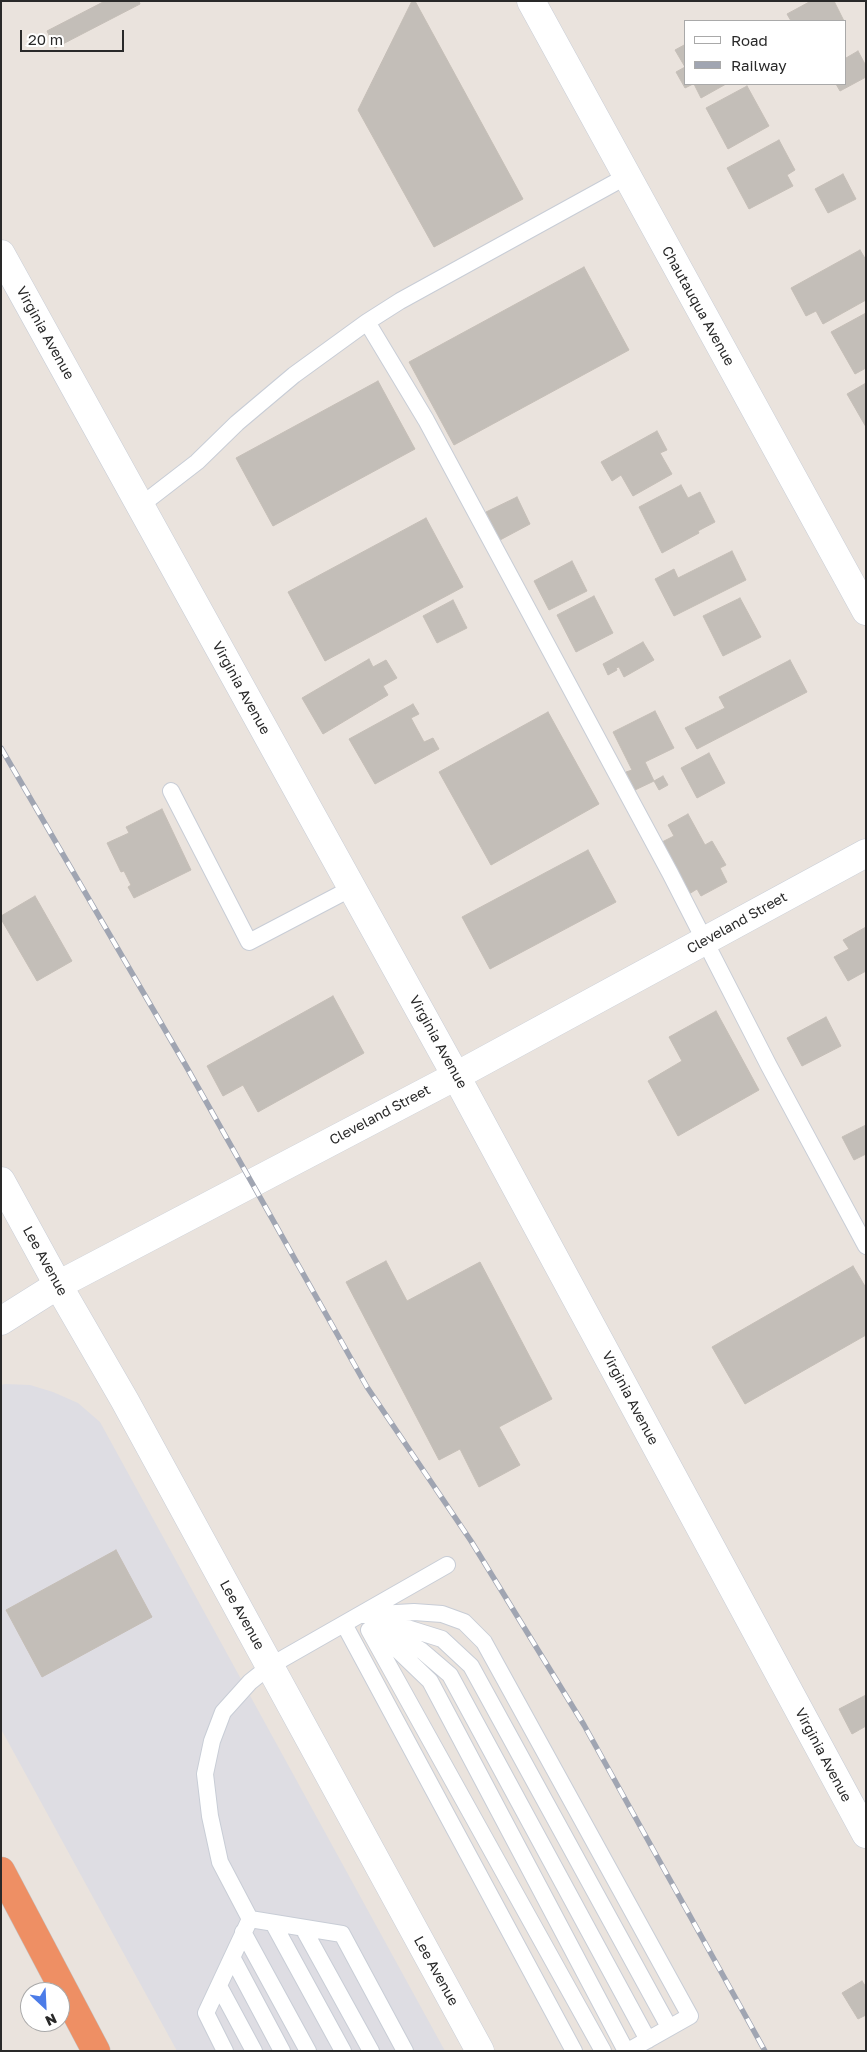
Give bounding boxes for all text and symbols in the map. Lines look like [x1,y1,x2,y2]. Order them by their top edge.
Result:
scale bar [22,20,126,52]
legend [684,20,847,85]
text: 20 m [28,30,63,48]
text: Road [731,31,768,49]
text: Railway [731,56,787,74]
street label: Chautauqua Avenue [658,243,738,369]
street label: Virginia Avenue [12,283,78,383]
street label: Virginia Avenue [208,638,274,738]
street label: Cleveland Street [684,889,790,957]
street label: Virginia Avenue [405,992,471,1092]
street label: Cleveland Street [327,1081,433,1149]
street label: Lee Avenue [19,1223,71,1299]
street label: Virginia Avenue [598,1348,662,1448]
street label: Lee Avenue [216,1577,268,1653]
street label: Virginia Avenue [791,1705,855,1805]
street label: Lee Avenue [410,1933,462,2009]
north arrow [20,1982,70,2032]
text: N [43,2010,60,2030]

